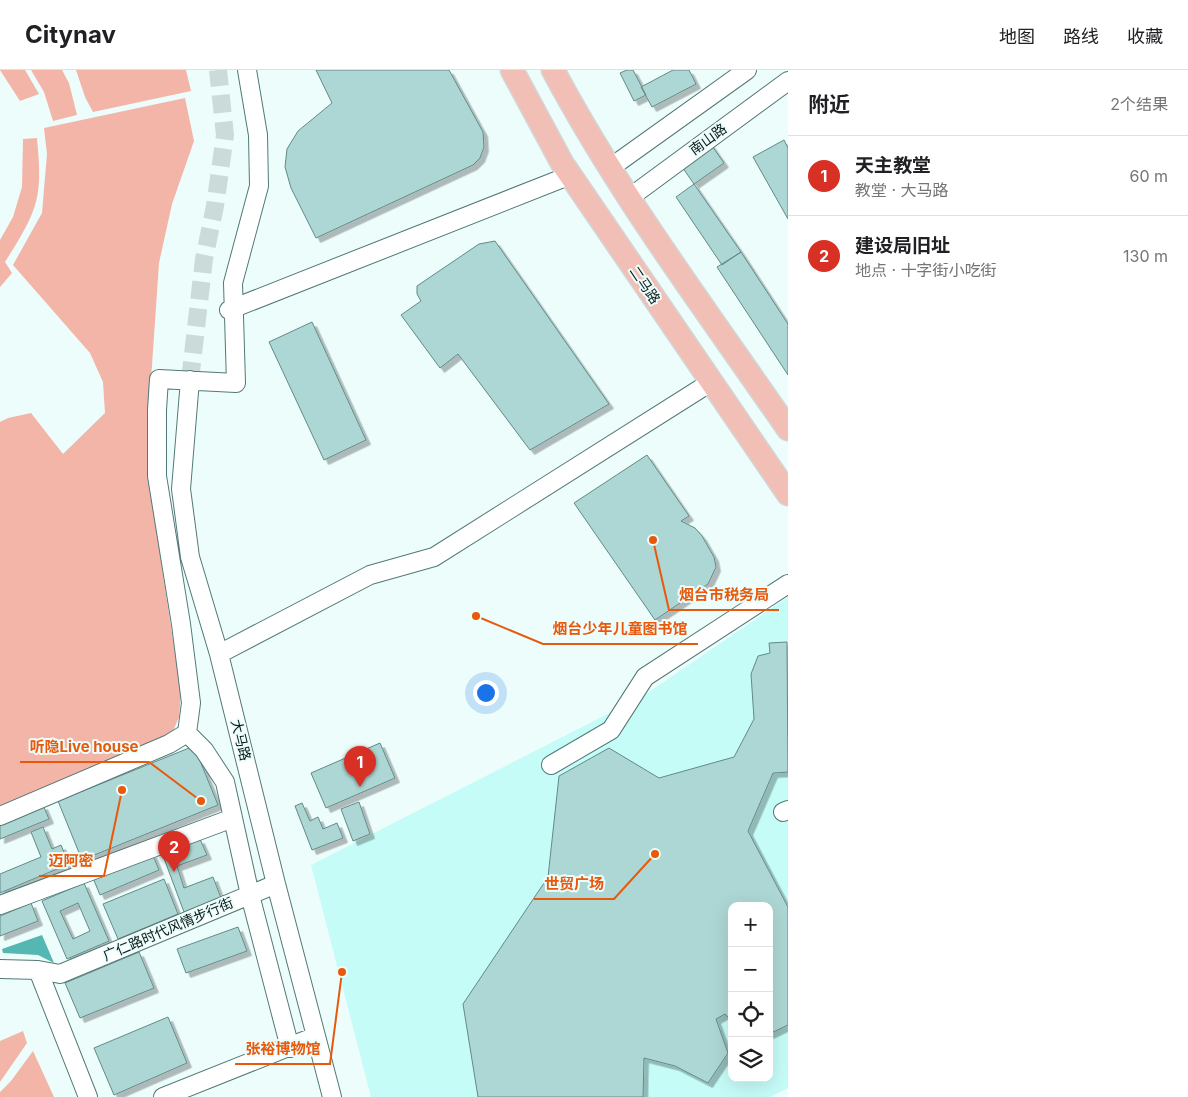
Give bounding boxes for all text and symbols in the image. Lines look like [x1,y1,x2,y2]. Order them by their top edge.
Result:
text: Citynav [25,20,116,49]
text: 地图 [999,26,1035,47]
text: 路线 [1063,26,1099,47]
text: 收藏 [1127,26,1163,47]
text: 附近 [808,92,850,117]
text: 2个结果 [1110,94,1168,114]
street label: 南山路 [686,119,730,158]
text: 天主教堂 [855,154,931,177]
text: 1 [821,166,827,186]
text: 60 m [1129,166,1168,186]
text: 教堂 · 大马路 [855,180,949,200]
text: 建设局旧址 [855,234,950,257]
text: 2 [819,246,829,266]
text: 130 m [1123,246,1168,266]
text: 地点 · 十字街小吃街 [855,260,997,280]
street label: 二马路 [627,263,664,307]
callout: 烟台市税务局 [669,580,779,610]
text: 烟台市税务局 [679,585,769,604]
callout: 烟台少年儿童图书馆 [543,614,698,644]
text: 烟台少年儿童图书馆 [552,619,688,638]
your location [473,680,499,706]
street label: 大马路 [228,717,255,762]
callout: 听隐Live house [20,732,149,762]
text: 听隐Live house [30,737,139,756]
pin: 1 [344,746,376,787]
pin: 2 [158,831,190,872]
callout: 迈阿密 [39,846,104,876]
text: 迈阿密 [48,851,94,870]
callout: 世贸广场 [534,869,614,899]
text: 世贸广场 [544,874,604,893]
street label: 广仁路时代风情步行街 [100,893,236,964]
map controls [728,902,773,1082]
button: + [728,902,773,947]
button: − [728,947,773,992]
button: locate [728,992,773,1037]
callout: 张裕博物馆 [235,1034,330,1064]
button: layers [728,1037,773,1082]
text: 张裕博物馆 [245,1039,321,1058]

